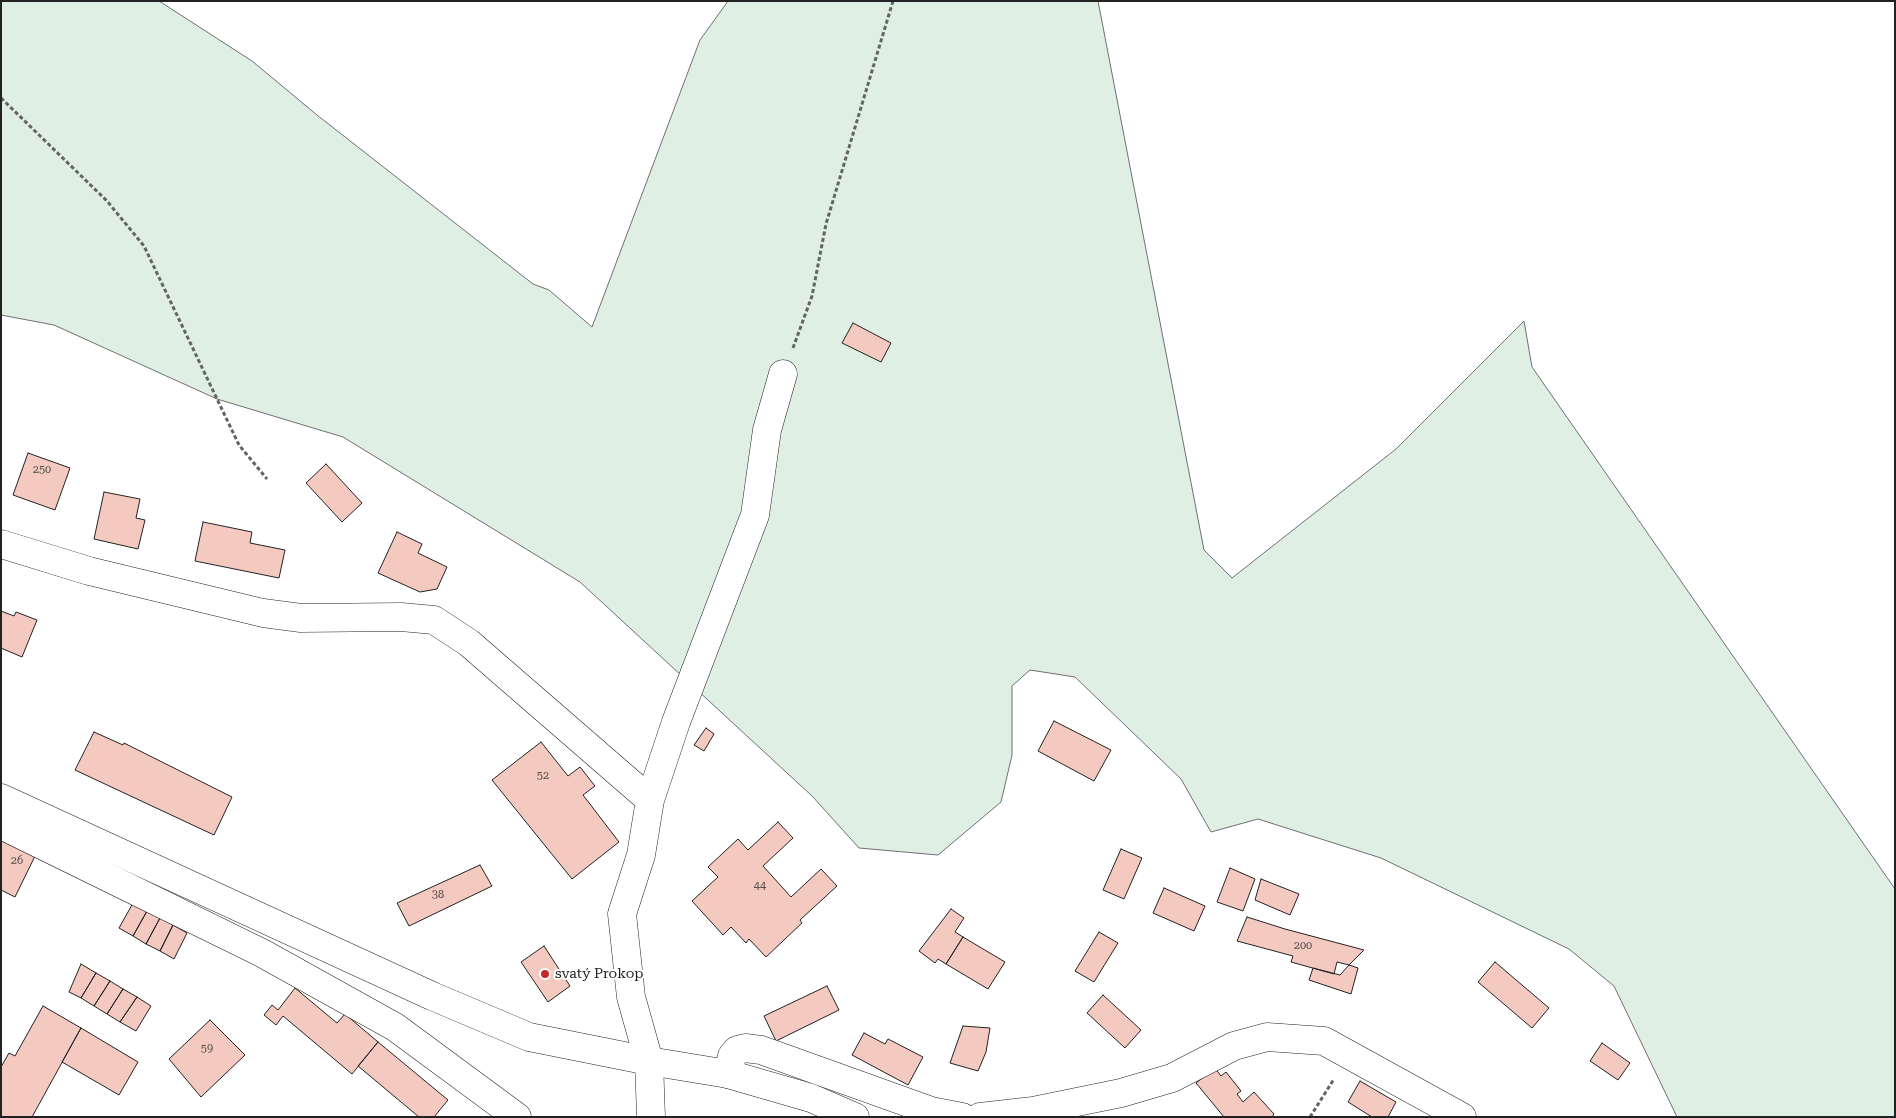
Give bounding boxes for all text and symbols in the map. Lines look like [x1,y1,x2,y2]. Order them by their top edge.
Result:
house number: 250 [33,463,51,477]
house number: 52 [537,769,549,783]
house number: 26 [11,854,23,868]
house number: 44 [754,879,766,893]
house number: 38 [432,888,444,902]
house number: 200 [1294,939,1312,953]
place label: svatý Prokop [555,966,643,982]
marker: svatý Prokop [539,968,551,980]
house number: 59 [201,1042,213,1056]

